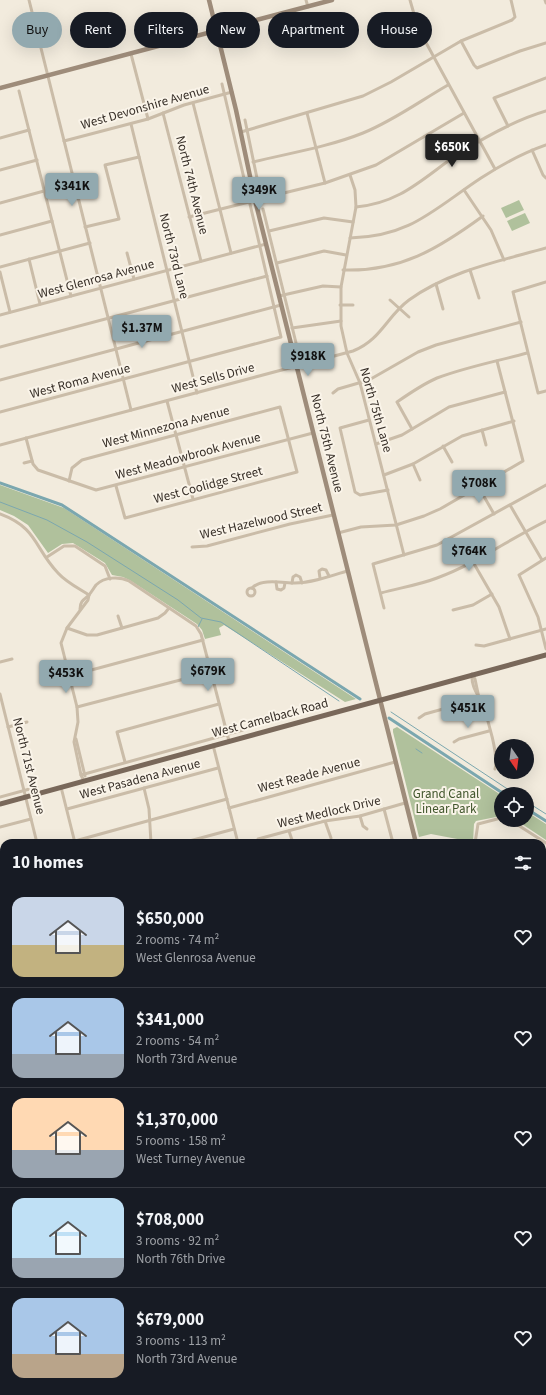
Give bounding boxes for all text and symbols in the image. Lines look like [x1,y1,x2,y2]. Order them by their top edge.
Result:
chip: Buy [12,12,62,48]
chip: Rent [70,12,126,48]
chip: Filters [134,12,198,48]
chip: New [206,12,260,48]
chip: Apartment [268,12,359,48]
chip: House [367,12,432,48]
street label: West Devonshire Avenue [79,80,211,134]
street label: North 74th Avenue [171,134,213,236]
pin: $650K [424,134,480,168]
text: $650K [434,138,470,156]
pin: $341K [44,173,100,207]
text: $341K [54,177,90,195]
pin: $349K [231,177,287,211]
text: $349K [241,181,277,199]
street label: North 73rd Lane [155,211,193,301]
street label: West Glenrosa Avenue [36,255,156,303]
pin: $1.37M [109,315,175,349]
text: $1.37M [121,319,163,337]
pin: $918K [280,343,336,377]
text: $918K [290,347,326,365]
street label: West Sells Drive [170,358,256,398]
street label: West Roma Avenue [28,359,132,403]
street label: North 75th Lane [355,365,397,455]
street label: North 75th Avenue [306,392,348,494]
street label: West Minnezona Avenue [100,401,232,453]
street label: West Meadowbrook Avenue [113,428,263,484]
street label: West Coolidge Street [152,462,265,508]
pin: $708K [451,470,507,504]
text: $708K [461,474,497,492]
street label: West Hazelwood Street [198,498,324,544]
pin: $764K [441,538,497,572]
text: $764K [451,542,487,560]
pin: $679K [180,658,236,692]
pin: $453K [38,660,94,694]
text: $679K [190,662,226,680]
text: $453K [48,664,84,682]
street label: West Camelback Road [210,694,330,742]
pin: $451K [440,695,496,729]
text: $451K [450,699,486,717]
street label: North 71st Avenue [8,716,50,816]
north arrow [494,739,534,779]
map controls [494,739,534,827]
street label: West Reade Avenue [256,753,362,797]
street label: West Pasadena Avenue [78,754,202,804]
park label: Grand Canal Linear Park [413,785,479,818]
button: locate [494,787,534,827]
street label: West Medlock Drive [276,791,382,833]
text: 10 homes [12,851,83,875]
icon: filters [512,852,534,874]
text: $650,000 [136,907,204,931]
icon: home [44,913,92,961]
icon: heart [512,926,534,948]
text: 2 rooms · 74 m² [136,931,219,949]
text: West Glenrosa Avenue [136,949,256,967]
text: $341,000 [136,1008,204,1032]
icon: home [44,1014,92,1062]
icon: heart [512,1027,534,1049]
text: 2 rooms · 54 m² [136,1032,219,1050]
text: North 73rd Avenue [136,1050,237,1068]
text: $1,370,000 [136,1108,218,1132]
icon: home [44,1114,92,1162]
icon: heart [512,1127,534,1149]
text: 5 rooms · 158 m² [136,1132,226,1150]
text: West Turney Avenue [136,1150,245,1168]
text: $708,000 [136,1208,204,1232]
icon: home [44,1214,92,1262]
icon: heart [512,1227,534,1249]
text: 3 rooms · 92 m² [136,1232,219,1250]
text: North 76th Drive [136,1250,225,1268]
text: $679,000 [136,1308,204,1332]
icon: home [44,1314,92,1362]
icon: heart [512,1327,534,1349]
text: 3 rooms · 113 m² [136,1332,226,1350]
text: North 73rd Avenue [136,1350,237,1368]

